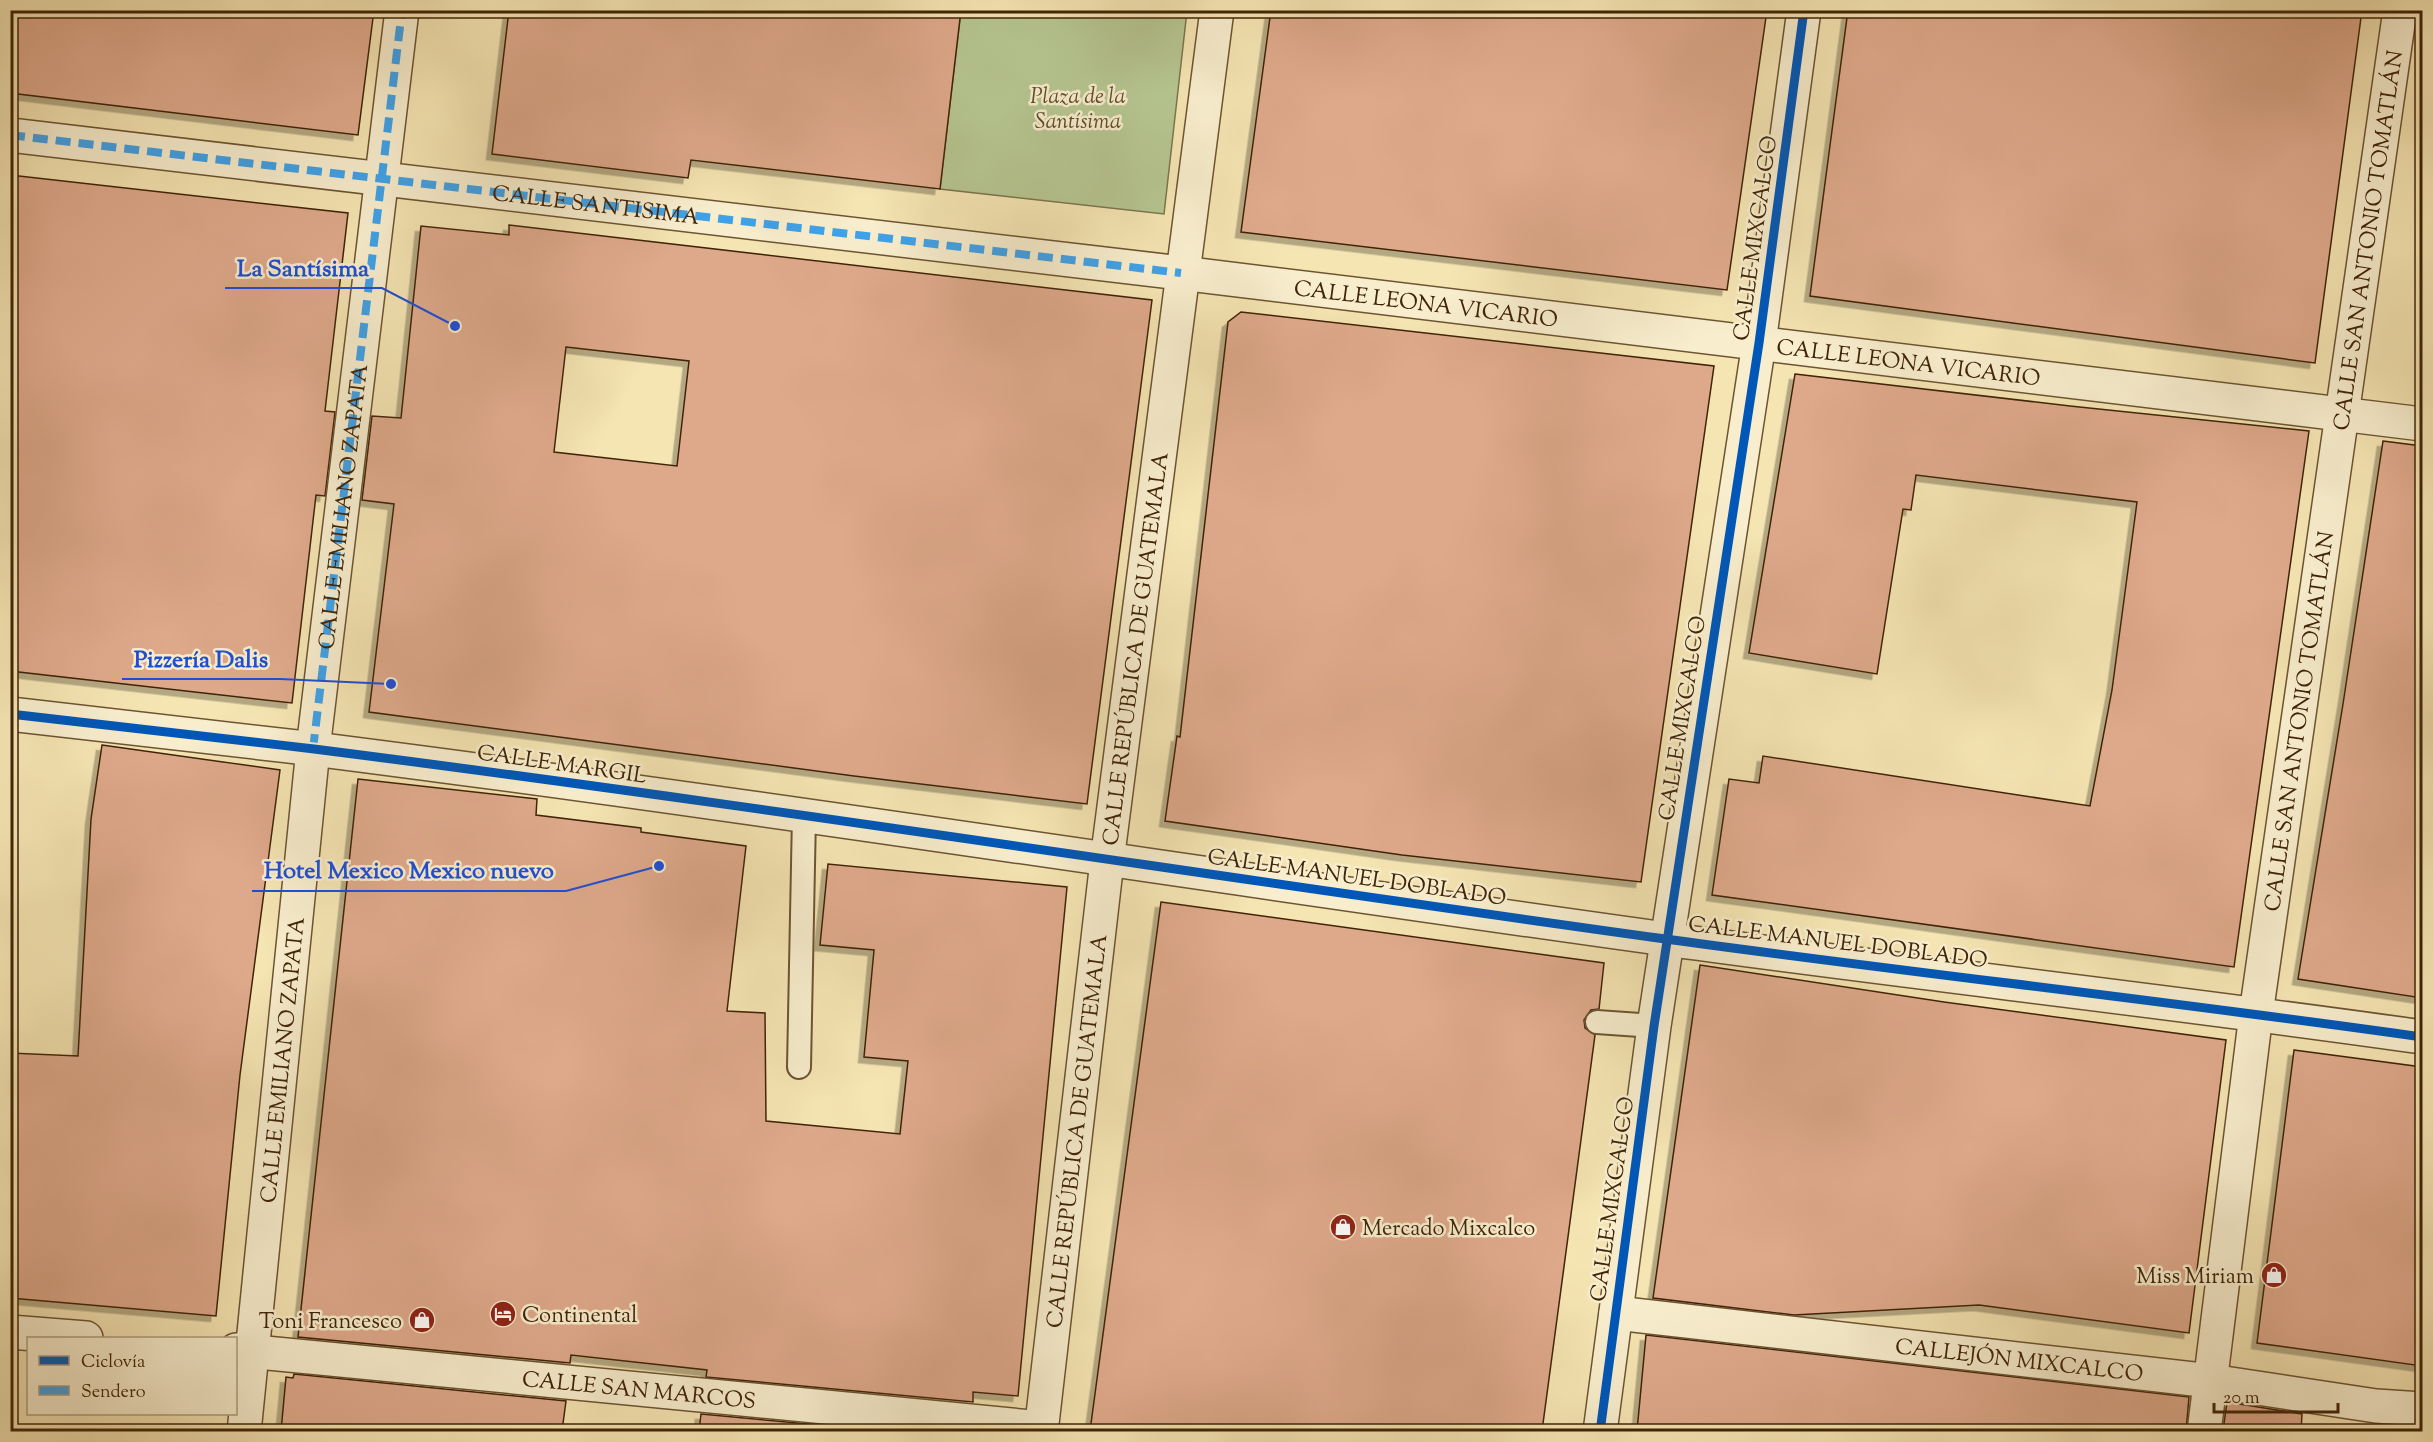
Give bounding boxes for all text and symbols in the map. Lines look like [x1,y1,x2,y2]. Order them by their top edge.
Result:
street label: CALLE SAN ANTONIO TOMATLÁN [2327,48,2413,433]
park label: Plaza de la Santísima [1030,82,1126,139]
street label: CALLE MIXCALCO [1727,134,1787,343]
street label: CALLE SANTISIMA [490,179,701,235]
callout: La Santísima [225,246,382,288]
text: La Santísima [237,253,370,287]
street label: CALLE LEONA VICARIO [1292,274,1559,338]
street label: CALLE LEONA VICARIO [1774,333,2042,396]
street label: CALLE EMILIANO ZAPATA [312,362,378,652]
street label: CALLE REPÚBLICA DE GUATEMALA [1096,450,1179,848]
street label: CALLE SAN ANTONIO TOMATLÁN [2258,529,2344,914]
street label: CALLE MIXCALCO [1652,614,1716,823]
callout: Pizzería Dalis [122,637,280,679]
text: Pizzería Dalis [134,644,268,678]
street label: CALLE MARGIL [475,738,648,794]
street label: CALLE MANUEL DOBLADO [1205,842,1508,916]
callout: Hotel Mexico Mexico nuevo [252,849,566,891]
text: Hotel Mexico Mexico nuevo [264,855,554,889]
street label: CALLE MANUEL DOBLADO [1686,910,1989,978]
street label: CALLE EMILIANO ZAPATA [254,916,315,1205]
street label: CALLE REPÚBLICA DE GUATEMALA [1040,932,1117,1330]
street label: CALLE MIXCALCO [1584,1095,1644,1304]
shop icon: Mercado Mixcalco [1328,1212,1358,1242]
place label: Mercado Mixcalco [1362,1214,1535,1246]
shop icon: Miss Miriam [2259,1260,2289,1290]
place label: Miss Miriam [2136,1262,2254,1294]
hotel icon: Continental [488,1299,518,1329]
place label: Continental [522,1301,637,1333]
shop icon: Toni Francesco [407,1305,437,1335]
place label: Toni Francesco [259,1307,402,1339]
street label: CALLEJÓN MIXCALCO [1893,1332,2145,1392]
legend [27,1337,237,1415]
text: Ciclovía [81,1350,145,1376]
street label: CALLE SAN MARCOS [520,1365,757,1419]
scale bar [2214,1376,2338,1414]
text: Sendero [81,1380,146,1406]
text: 20 m [2223,1386,2260,1412]

